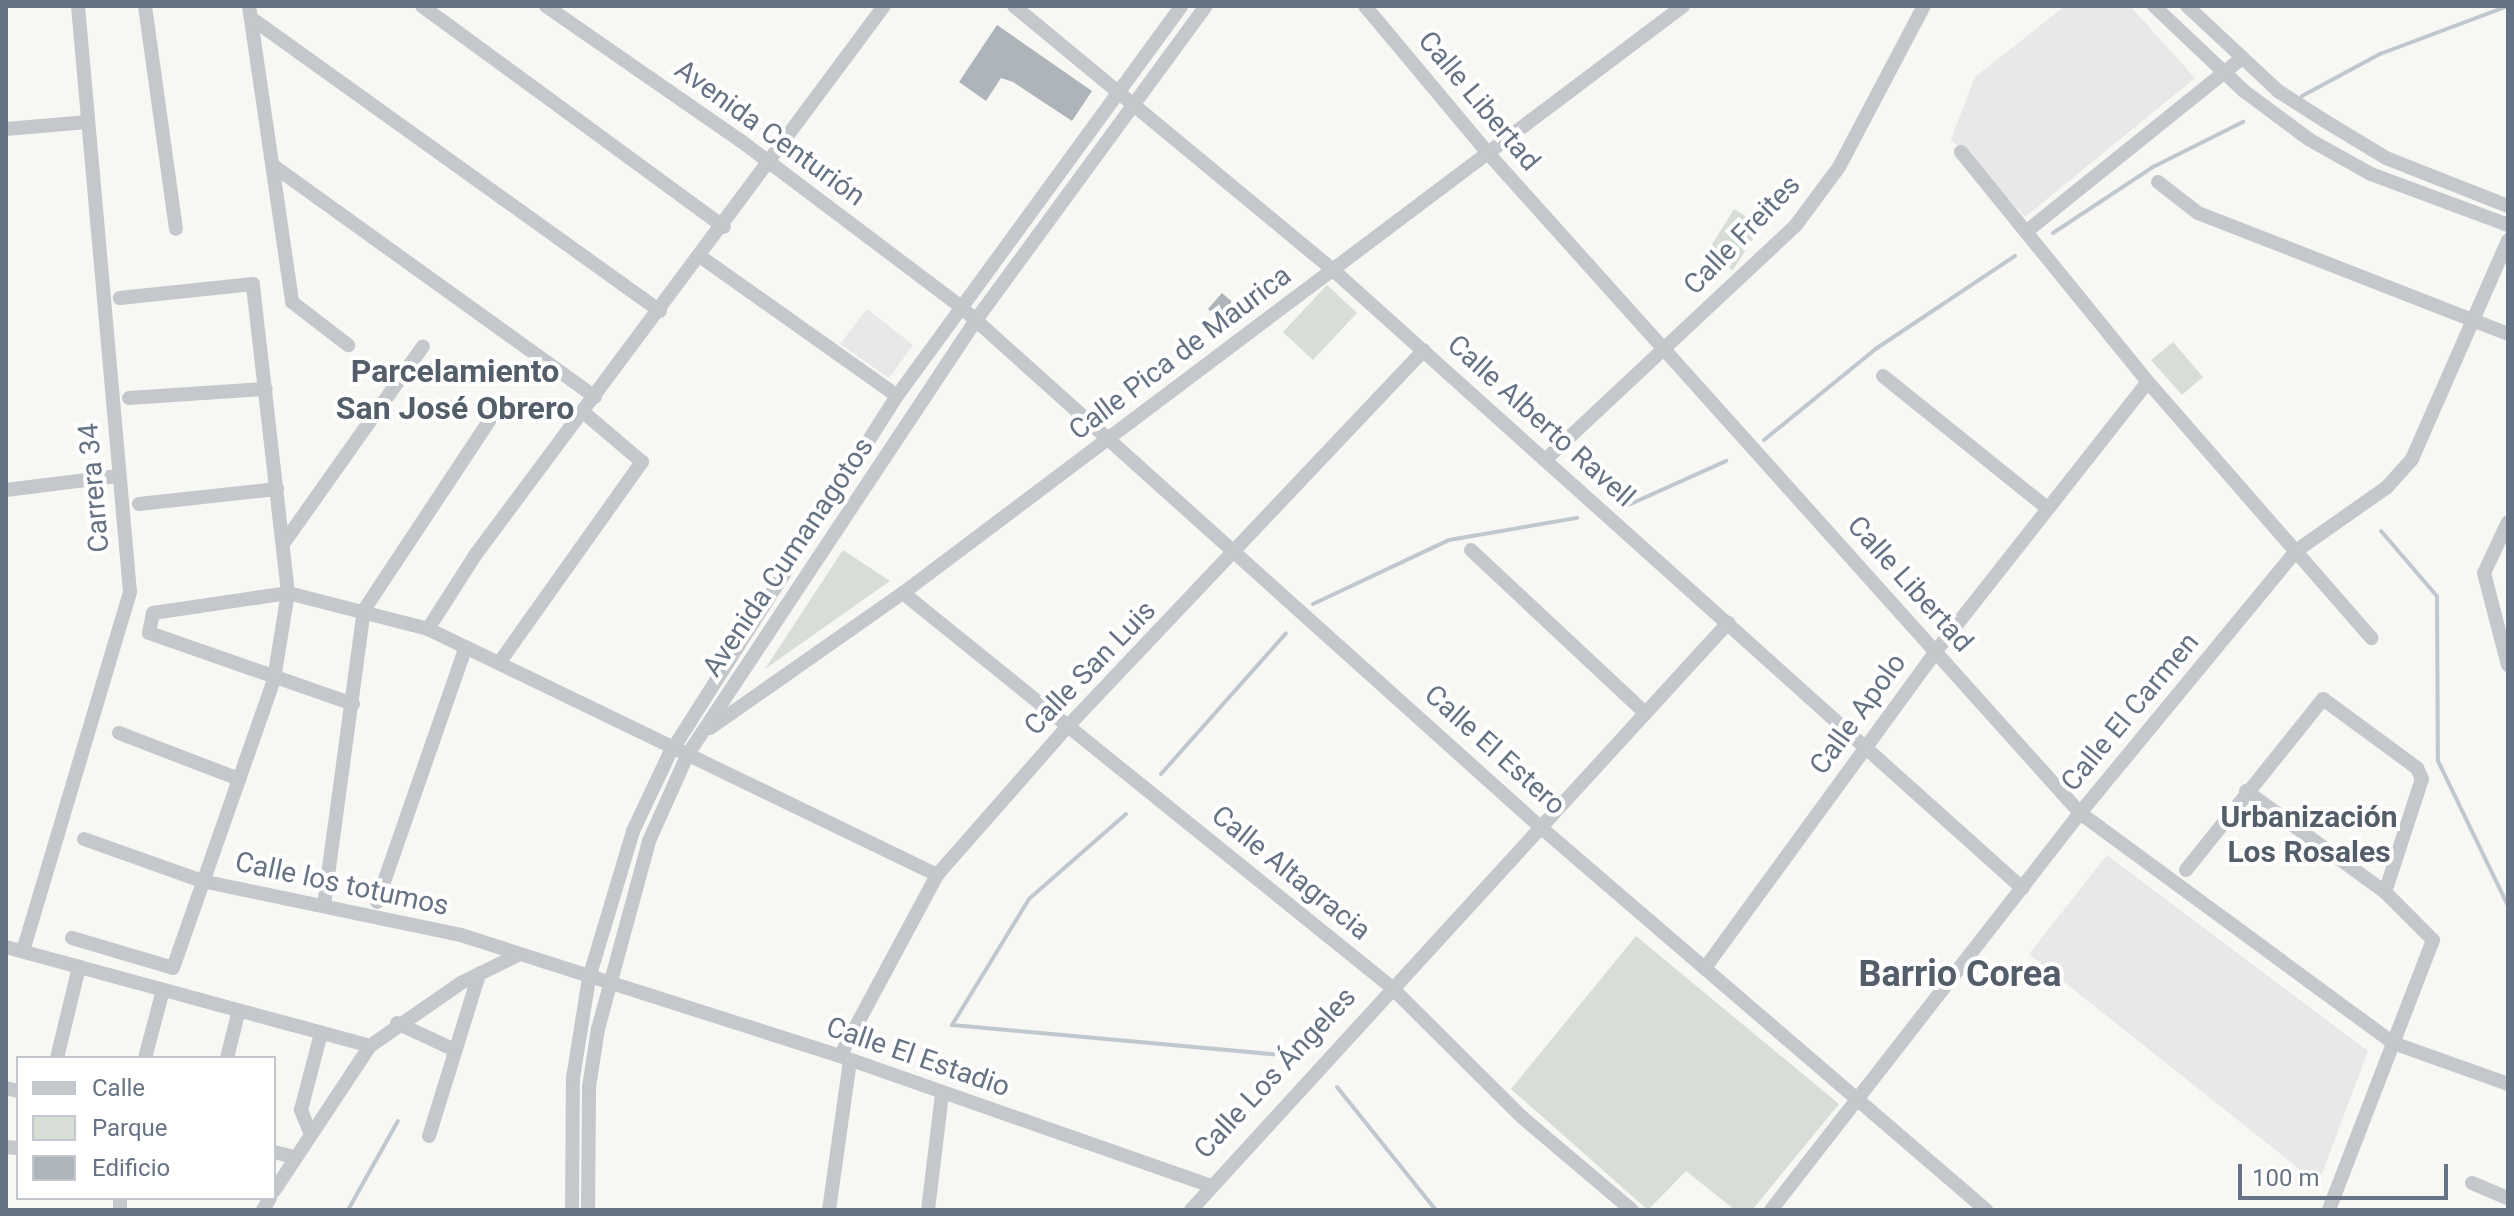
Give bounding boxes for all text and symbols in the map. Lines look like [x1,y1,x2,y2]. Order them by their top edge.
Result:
street label: Calle Libertad [1411,24,1547,178]
street label: Avenida Centurión [668,53,872,213]
street label: Calle Freites [1677,168,1807,302]
street label: Calle Pica de Maurica [1062,259,1298,447]
street label: Calle Alberto Ravell [1440,328,1642,514]
district label: Parcelamiento San José Obrero [336,353,574,428]
street label: Carrera 34 [72,422,116,554]
street label: Avenida Cumanagotos [695,431,881,683]
street label: Calle Libertad [1840,509,1980,659]
street label: Calle San Luis [1017,594,1163,742]
street label: Calle El Carmen [2054,626,2206,798]
street label: Calle Apolo [1803,647,1913,781]
street label: Calle El Estero [1418,678,1572,822]
street label: Calle Altagracia [1205,799,1377,947]
district label: Urbanización Los Rosales [2220,799,2398,870]
street label: Calle los totumos [232,845,452,923]
district label: Barrio Corea [1859,953,2061,997]
street label: Calle Los Ángeles [1187,980,1363,1166]
street label: Calle El Estadio [822,1010,1014,1104]
legend [16,1056,276,1200]
text: Calle [92,1074,145,1102]
text: Parque [92,1114,168,1142]
scale bar [2242,1148,2452,1198]
text: Edificio [92,1154,170,1182]
text: 100 m [2252,1164,2319,1192]

